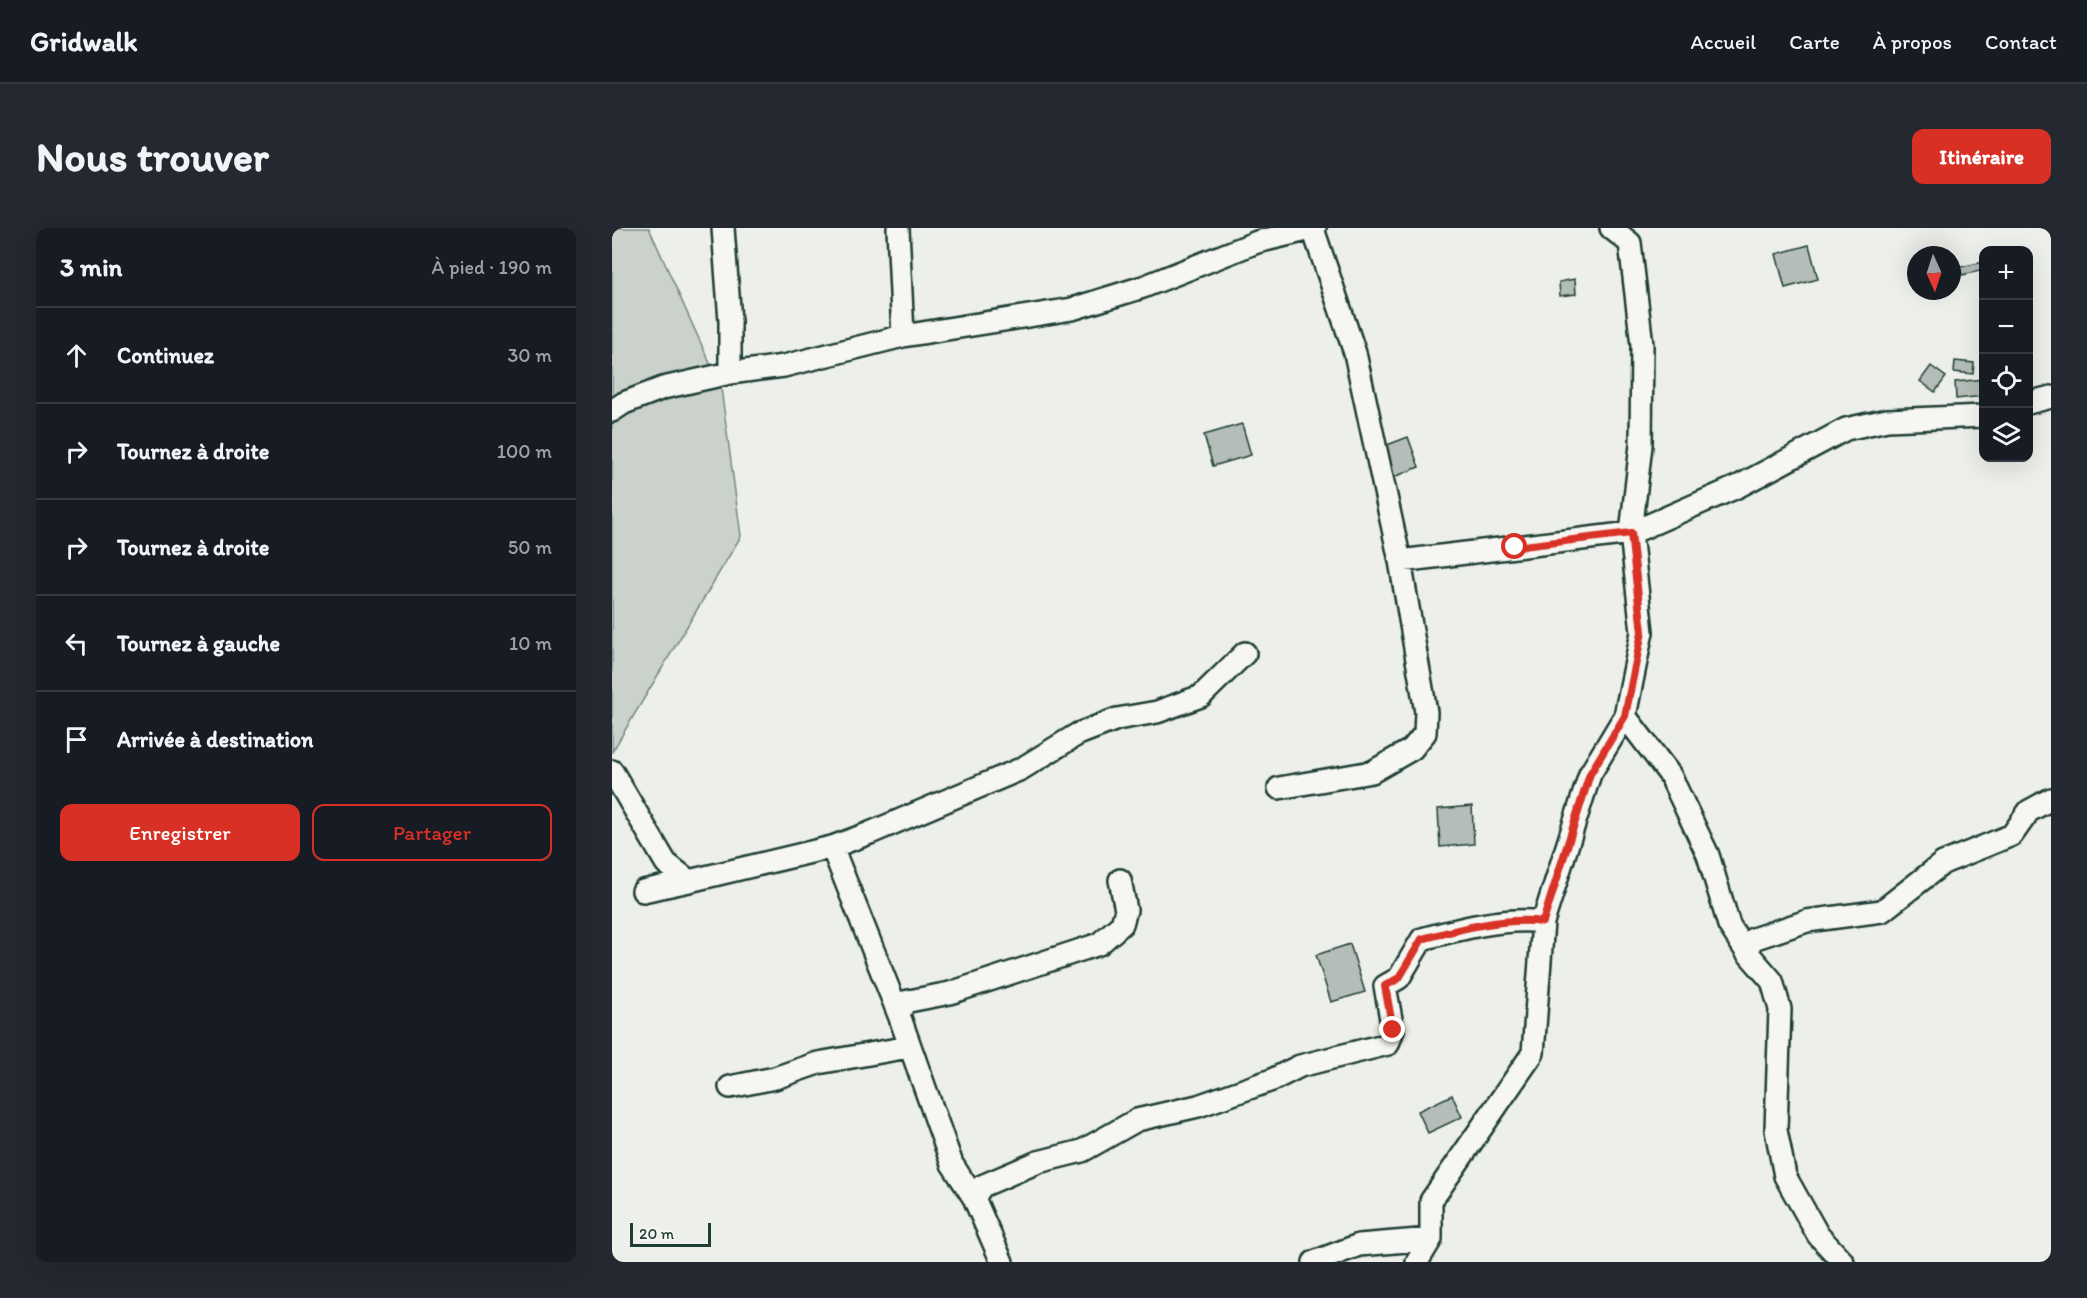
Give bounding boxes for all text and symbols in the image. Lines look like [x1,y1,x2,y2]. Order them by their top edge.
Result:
text: Gridwalk [30,24,138,58]
text: Accueil [1691,29,1756,54]
text: Carte [1789,29,1840,54]
text: À propos [1873,29,1952,54]
text: Contact [1985,29,2057,54]
button: Itinéraire [1912,129,2051,184]
text: Nous trouver [36,131,269,182]
north arrow [1907,246,1961,300]
map controls [1979,246,2033,462]
button: + [1979,246,2033,300]
text: 3 min [60,251,122,283]
text: À pied · 190 m [432,255,552,279]
button: − [1979,300,2033,354]
icon: ahead [60,339,93,372]
text: Continuez [117,342,214,369]
text: 30 m [507,343,552,367]
button: locate [1979,354,2033,408]
button: layers [1979,408,2033,462]
icon: right [60,435,93,468]
text: Tournez à droite [117,438,269,465]
text: 100 m [497,439,552,463]
icon: right [60,531,93,564]
route start [1501,533,1527,559]
text: Tournez à droite [117,534,269,561]
text: 50 m [508,535,552,559]
icon: left [60,627,93,660]
text: Tournez à gauche [117,630,280,657]
text: 10 m [509,631,552,655]
icon: arrive [60,723,93,756]
text: Arrivée à destination [117,726,313,753]
button: Enregistrer [60,804,300,861]
button: Partager [312,804,552,861]
route end [1379,1016,1405,1042]
scale bar [630,1220,711,1248]
text: 20 m [639,1224,674,1243]

